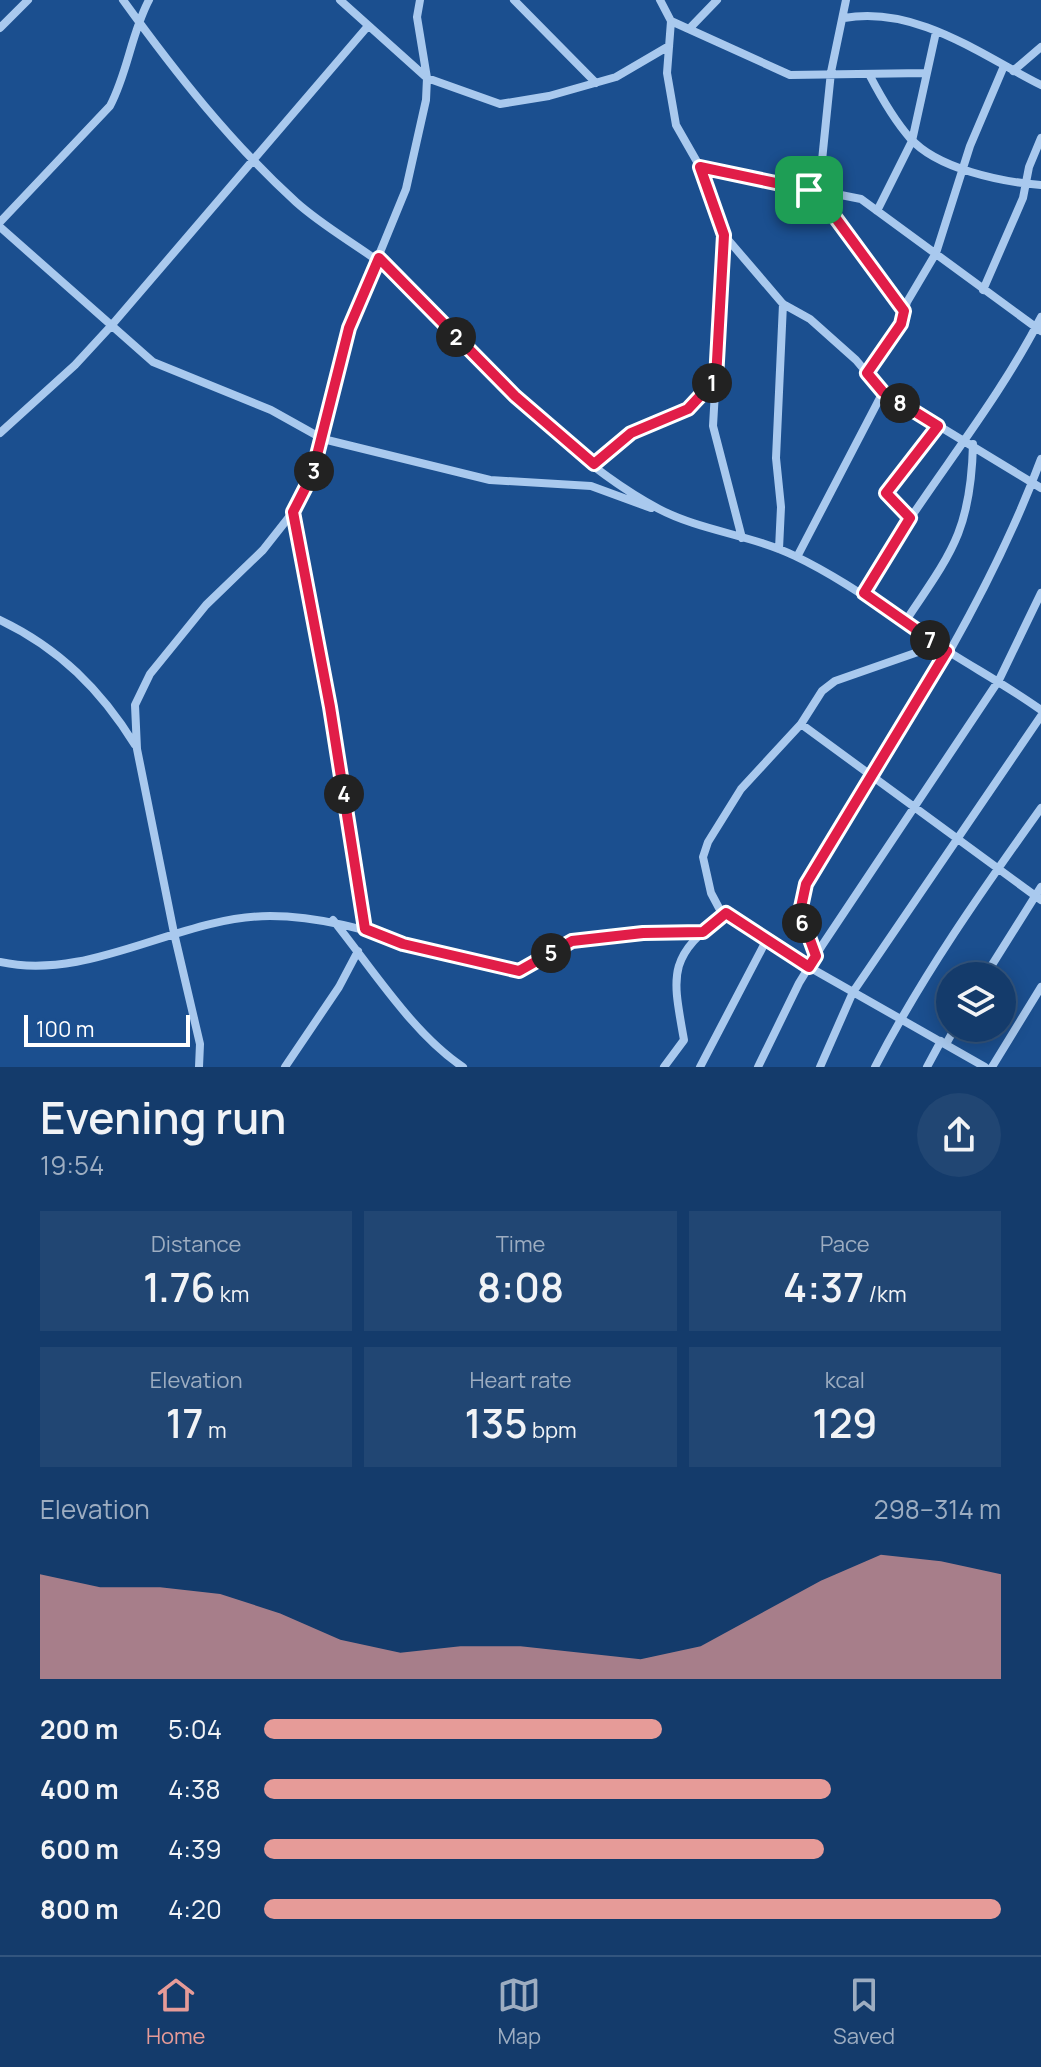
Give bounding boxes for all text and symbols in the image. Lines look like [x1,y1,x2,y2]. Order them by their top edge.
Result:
pin [775,156,843,224]
icon: arrive [787,168,831,212]
pin: 2 [436,317,476,357]
text: 2 [449,322,463,352]
pin: 1 [692,363,732,403]
text: 1 [707,368,717,398]
pin: 8 [880,383,920,423]
text: 8 [893,388,907,418]
pin: 3 [294,451,334,491]
text: 3 [308,456,320,486]
pin: 7 [910,620,950,660]
text: 7 [924,625,936,655]
pin: 4 [324,774,364,814]
text: 4 [337,779,351,809]
pin: 6 [782,903,822,943]
text: 6 [795,908,809,938]
pin: 5 [531,933,571,973]
text: 5 [545,938,557,968]
map controls [936,962,1016,1042]
button: layers [936,962,1016,1042]
scale bar [24,1011,190,1047]
text: 100 m [36,1014,94,1044]
text: Evening run [40,1087,286,1147]
button: share [917,1093,1001,1177]
text: 19:54 [40,1147,104,1183]
text: Distance [151,1229,241,1259]
text: Time [496,1229,545,1259]
text: Pace [820,1229,870,1259]
text: 1.76 [143,1259,215,1314]
text: 8:08 [477,1259,564,1314]
text: 4:37 [783,1259,864,1314]
text: km [215,1279,249,1309]
text: /km [864,1279,907,1309]
text: Elevation [150,1365,243,1395]
text: Heart rate [469,1365,572,1395]
text: kcal [825,1365,865,1395]
text: 17 [166,1395,204,1450]
text: 135 [464,1395,527,1450]
text: 129 [812,1395,877,1450]
text: m [204,1415,227,1445]
text: bpm [527,1415,577,1445]
text: Elevation [40,1491,150,1527]
text: 298–314 m [874,1491,1001,1527]
text: 200 m [40,1711,118,1747]
text: 5:04 [168,1711,222,1747]
text: 400 m [40,1771,119,1807]
text: 4:38 [168,1771,221,1807]
text: 600 m [40,1831,119,1867]
text: 4:39 [168,1831,222,1867]
text: 800 m [40,1891,119,1927]
text: 4:20 [168,1891,222,1927]
tab: Home [146,1973,205,2051]
tab: Map [497,1973,541,2051]
tab: Saved [833,1973,895,2051]

